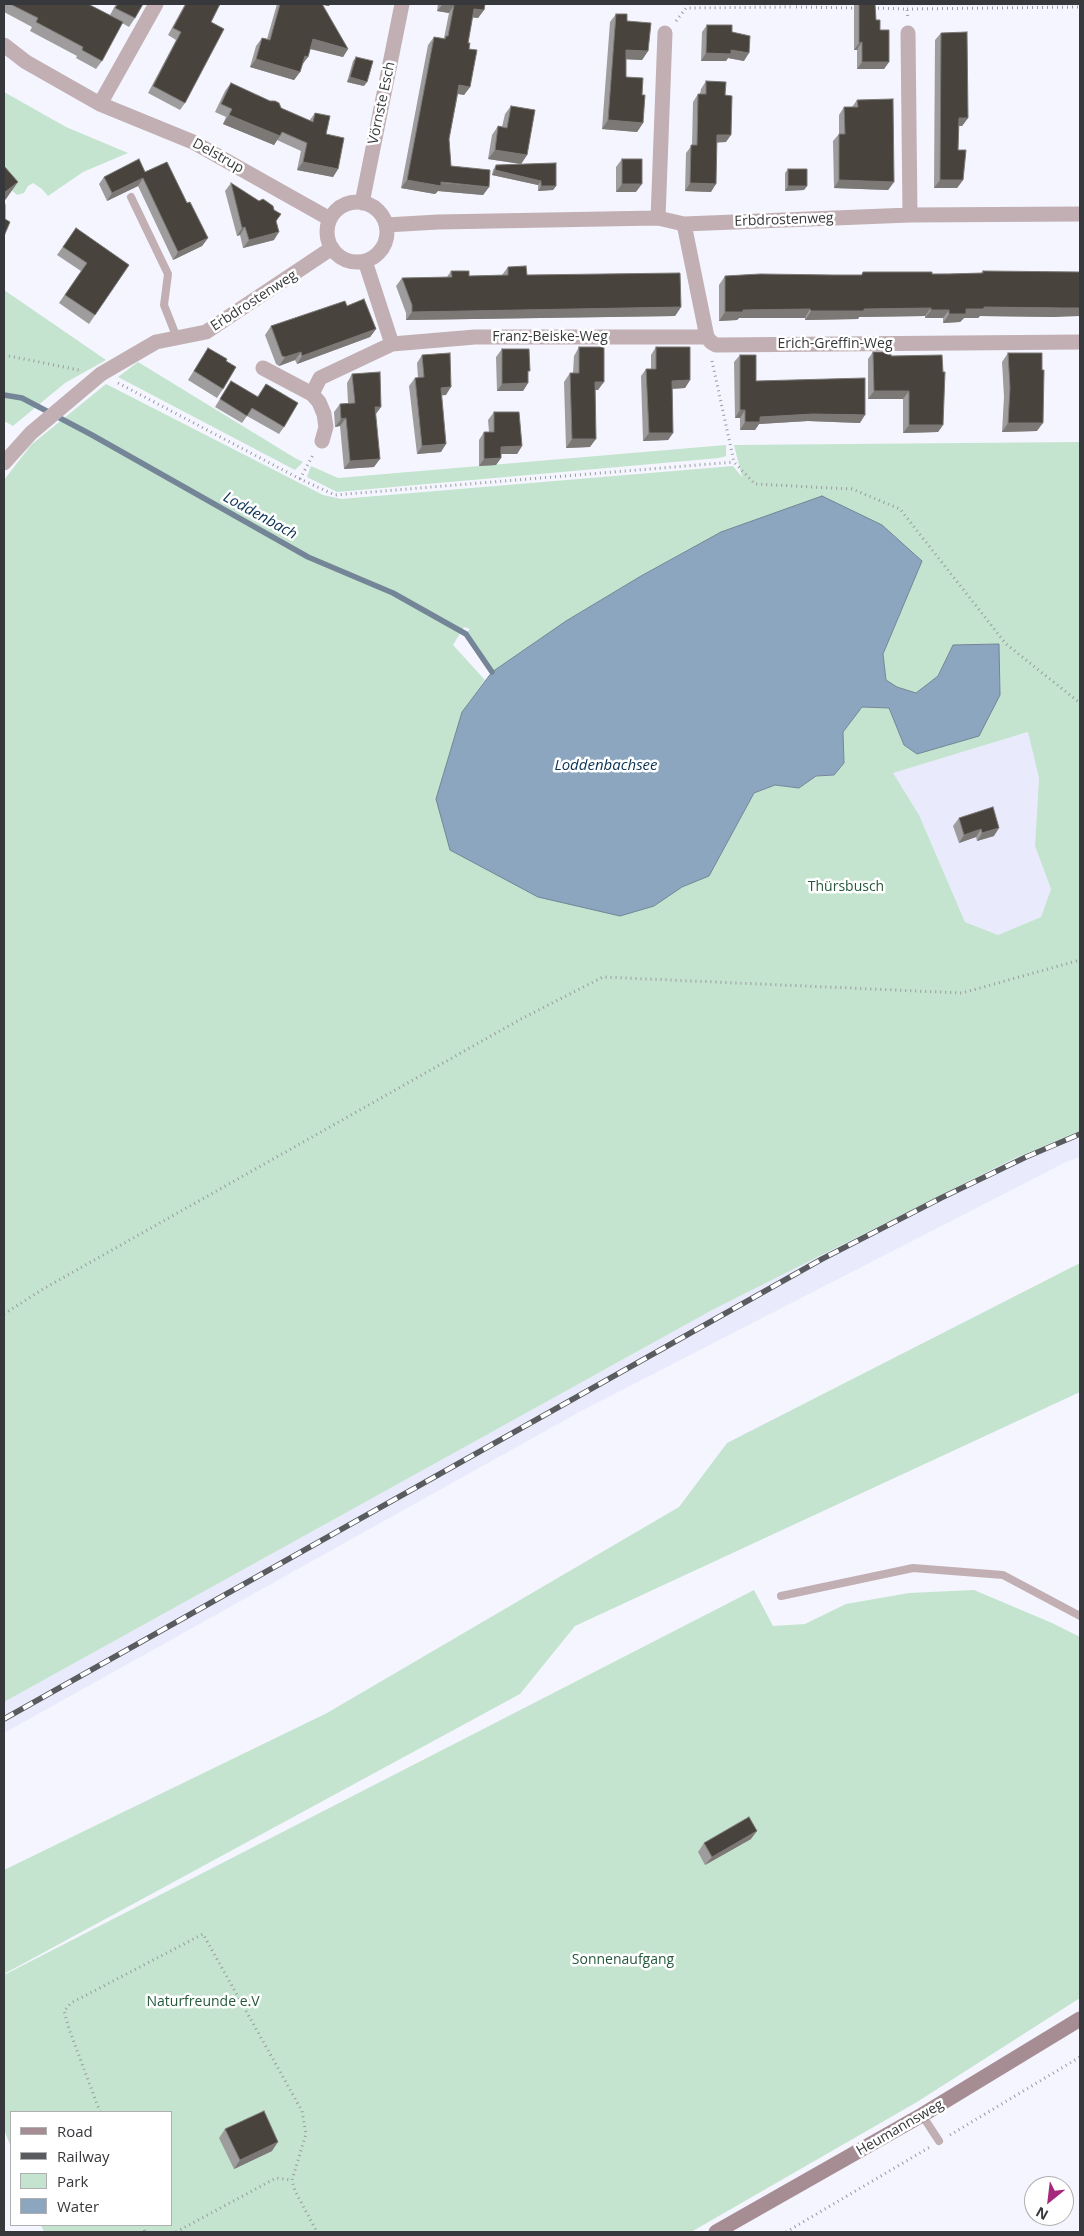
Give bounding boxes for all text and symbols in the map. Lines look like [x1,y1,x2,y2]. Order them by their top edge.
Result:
street label: Vörnste Esch [365,60,399,146]
street label: Delstrup [189,135,247,177]
street label: Erbdrostenweg [734,210,834,230]
street label: Erbdrostenweg [208,267,300,335]
street label: Franz-Beiske-Weg [492,329,608,345]
street label: Erich-Greffin-Weg [777,336,893,352]
water label: Loddenbach [220,488,300,544]
water label: Loddenbachsee [554,757,658,775]
park label: Thürsbusch [808,879,884,895]
park label: Sonnenaufgang [572,1952,674,1968]
park label: Naturfreunde e.V [146,1994,260,2010]
street label: Heumannsweg [854,2096,946,2160]
legend [10,2111,172,2226]
text: Road [57,2121,93,2141]
text: Railway [57,2146,110,2166]
text: Park [57,2171,88,2191]
north arrow [1024,2176,1074,2226]
text: Water [57,2196,99,2216]
text: N [1032,2203,1052,2225]

